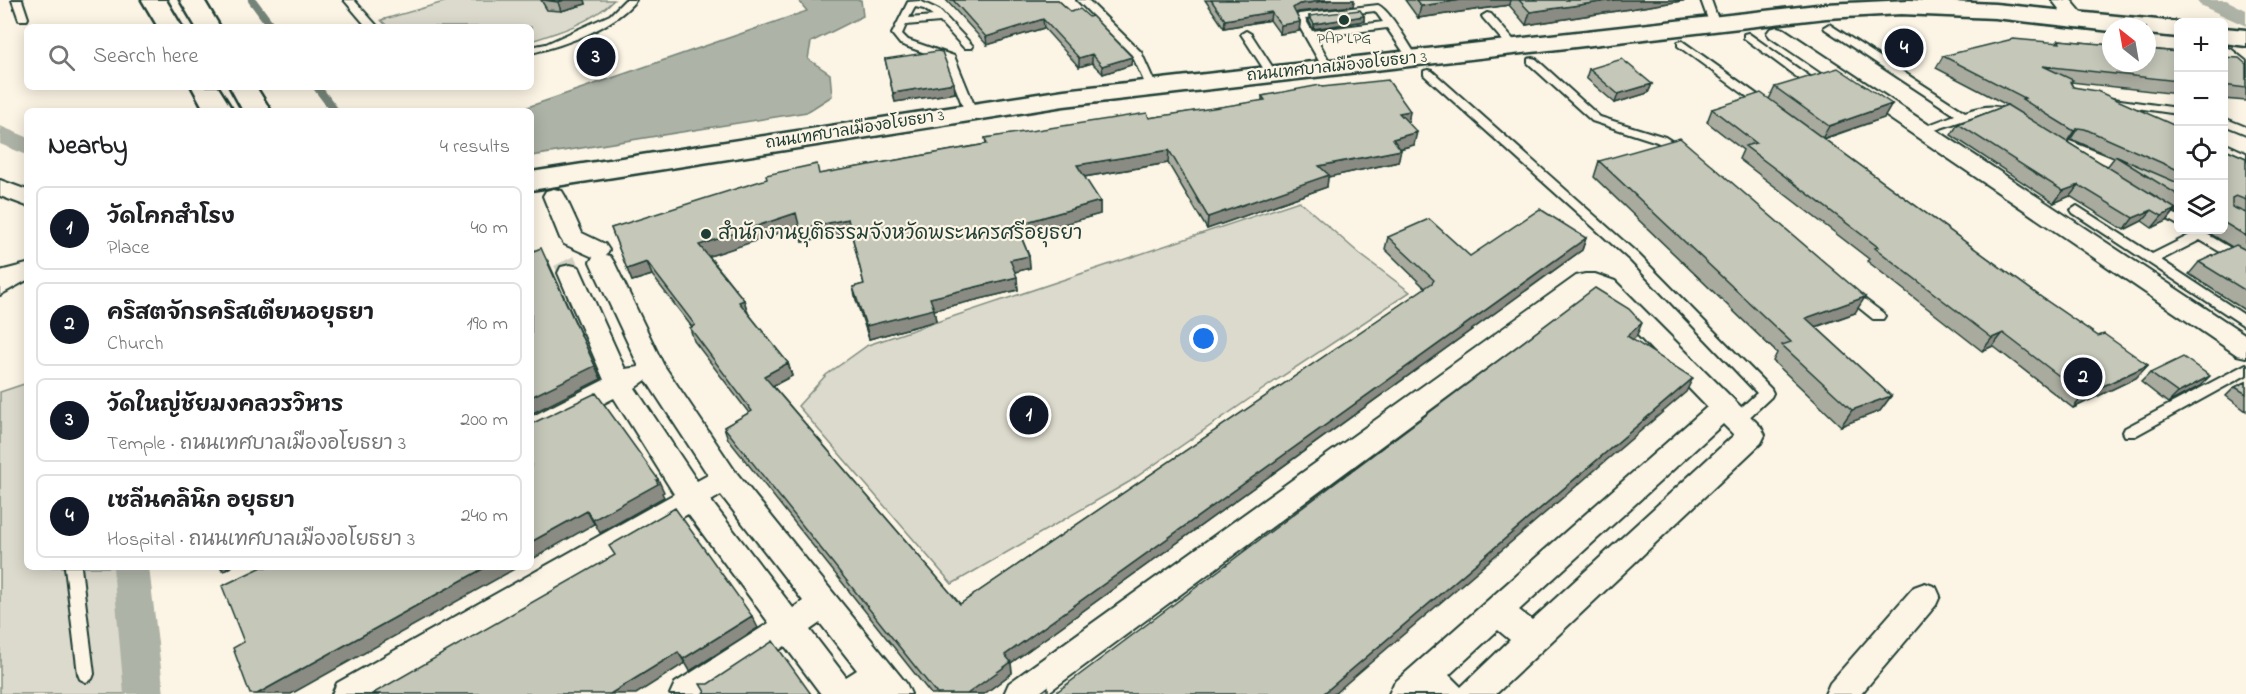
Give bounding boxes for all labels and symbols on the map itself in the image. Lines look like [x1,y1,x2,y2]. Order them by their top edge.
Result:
marker: PAP LPG [1337,13,1351,27]
north arrow [2102,18,2156,72]
pin: 4 [1884,26,1924,70]
place label: PAP LPG [1317,27,1371,51]
pin: 3 [576,34,616,80]
street label: ถนนเทศบาลเมืองอโยธยา 3 [1246,45,1428,88]
street label: ถนนเทศบาลเมืองอโยธยา 3 [764,103,946,156]
place label: สำนักงานยุติธรรมจังหวัดพระนครศรีอยุธยา [718,219,1082,249]
marker: สำนักงานยุติธรรมจังหวัดพระนครศรีอยุธยา [699,227,713,241]
your location [1189,324,1218,353]
pin: 2 [2064,354,2102,400]
pin: 1 [1010,392,1048,438]

